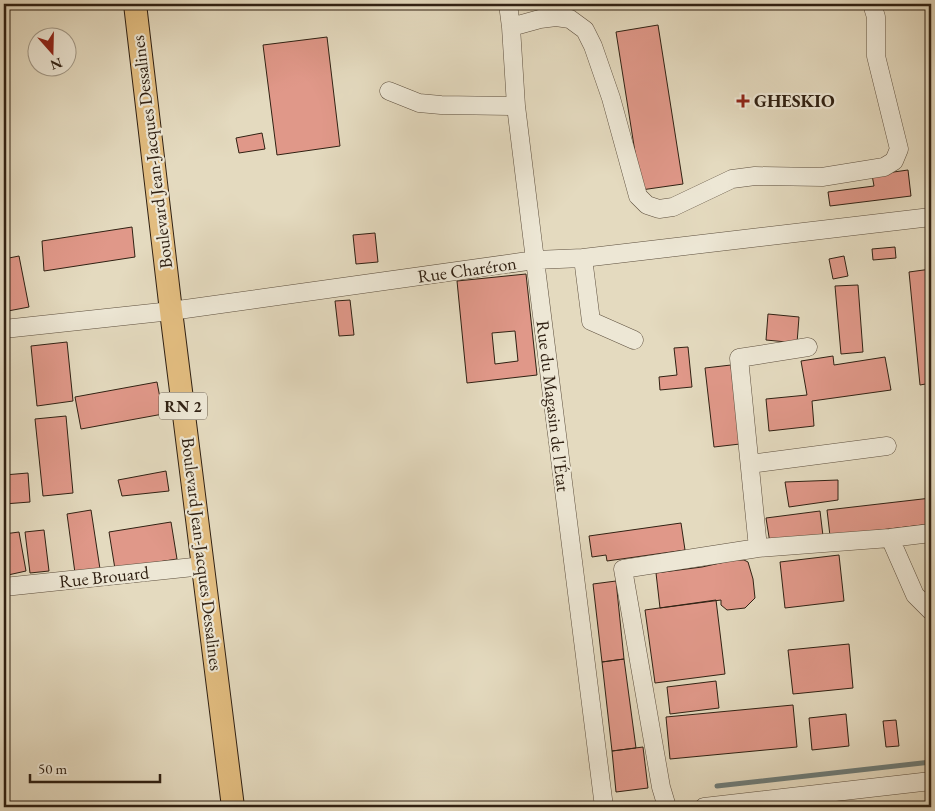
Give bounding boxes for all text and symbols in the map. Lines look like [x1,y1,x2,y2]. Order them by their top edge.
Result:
north arrow [28,28,78,78]
street label: Boulevard Jean-Jacques Dessalines [126,34,177,270]
text: N [47,54,65,75]
place label: GHESKIO [754,89,835,112]
marker: GHESKIO [736,94,750,108]
street label: Rue Charéron [416,251,518,288]
street label: Rue du Magasin de l'État [532,319,575,493]
road number: RN 2 [159,392,207,420]
street label: Boulevard Jean-Jacques Dessalines [177,436,228,672]
street label: Rue Brouard [58,560,151,593]
scale bar [30,751,160,783]
text: 50 m [38,759,67,778]

